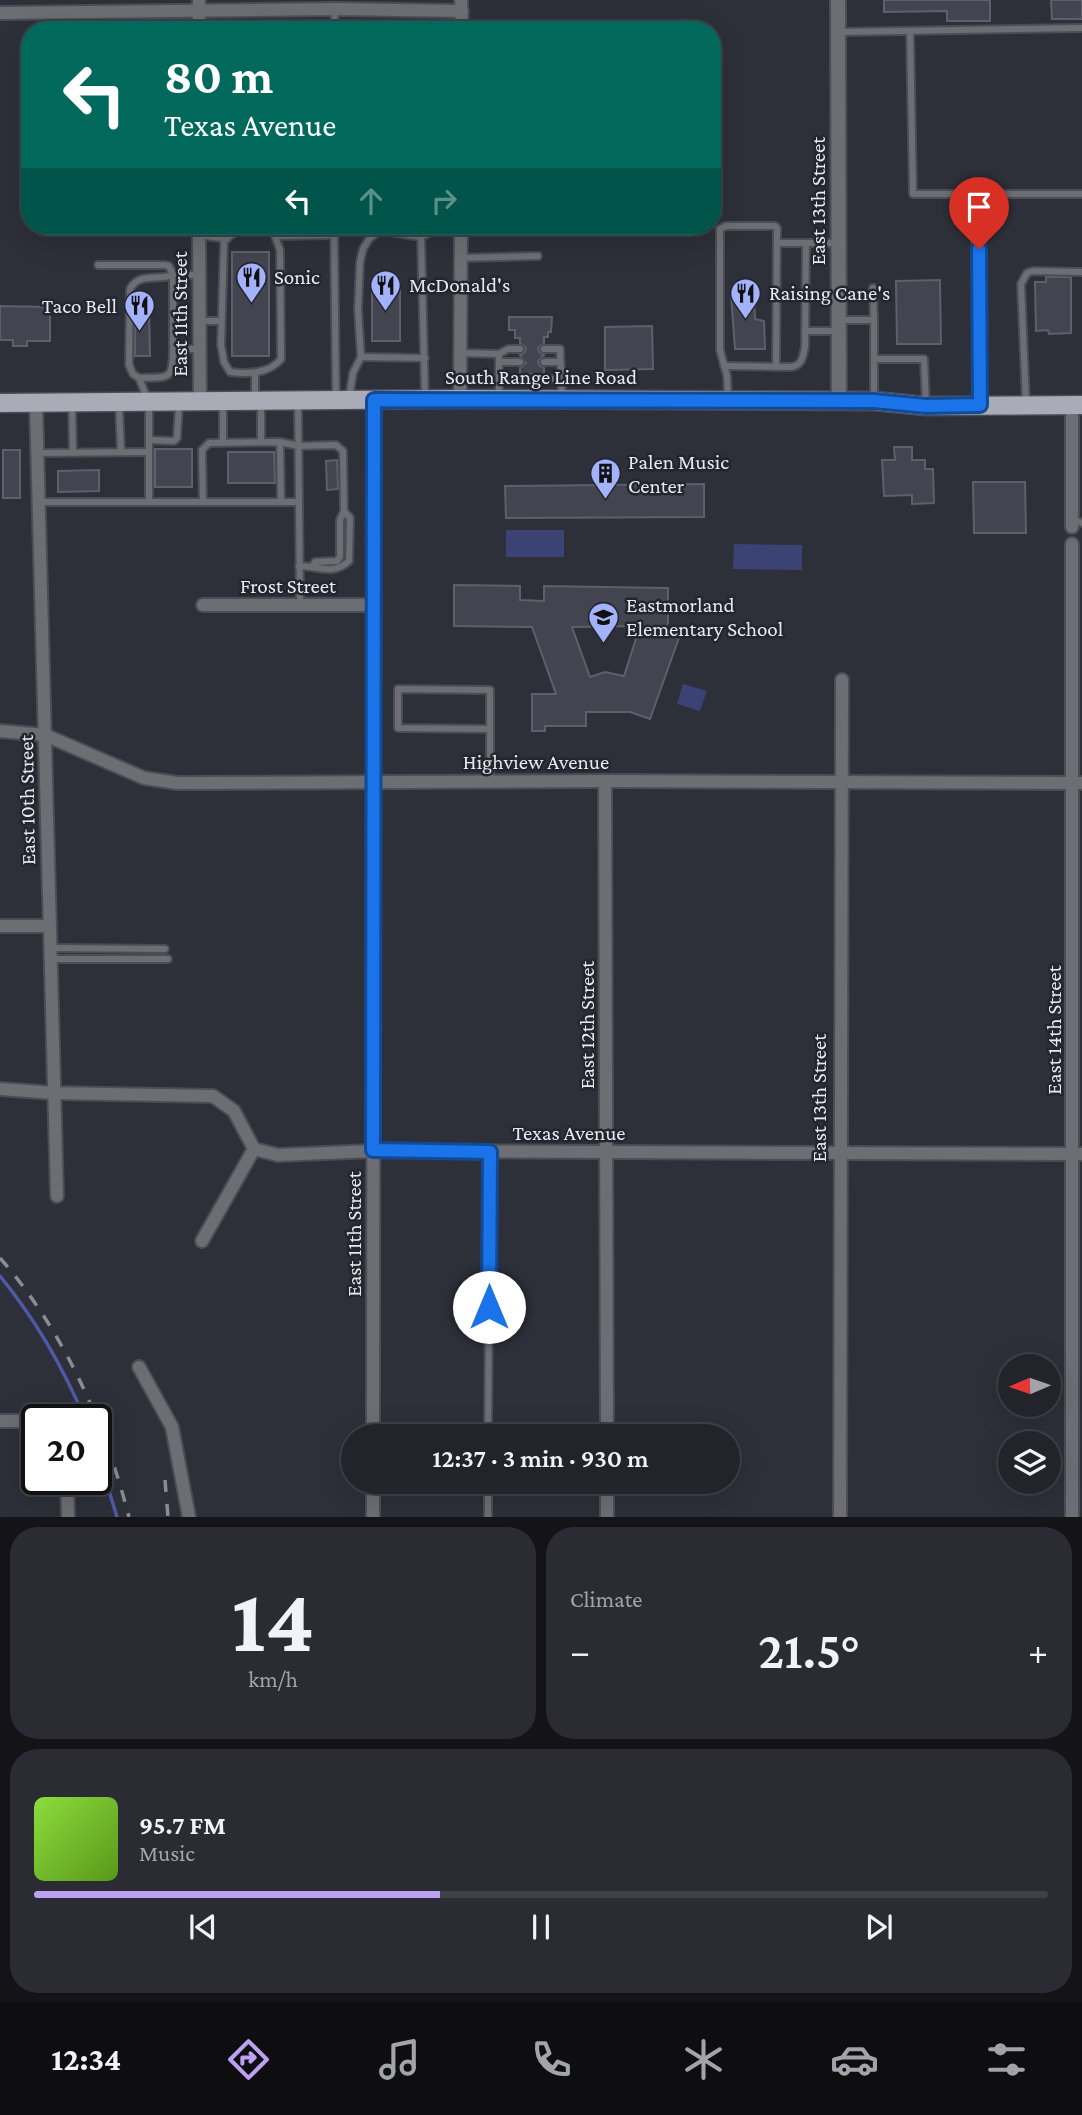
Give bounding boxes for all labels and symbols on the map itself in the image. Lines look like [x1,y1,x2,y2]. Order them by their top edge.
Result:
street label: East 13th Street [806,136,830,265]
pin [949,177,1009,249]
street label: East 11th Street [168,250,192,377]
restaurant icon: Sonic [234,260,268,304]
place label: Sonic [274,265,320,289]
restaurant icon: McDonald's [369,268,403,312]
place label: McDonald's [409,273,510,297]
restaurant icon: Raising Cane's [729,276,763,320]
place label: Raising Cane's [769,281,890,305]
restaurant icon: Taco Bell [123,289,157,333]
place label: Taco Bell [42,294,117,318]
street label: South Range Line Road [445,365,637,389]
place label: Palen Music Center [628,450,729,498]
building icon: Palen Music Center [588,457,622,501]
street label: Frost Street [240,574,337,598]
place label: Eastmorland Elementary School [626,593,783,641]
school or university icon: Eastmorland Elementary School [586,600,620,644]
street label: East 10th Street [14,734,40,865]
street label: Highview Avenue [463,750,609,774]
street label: East 12th Street [575,960,599,1089]
street label: East 14th Street [1042,964,1066,1095]
street label: East 13th Street [807,1033,831,1162]
street label: Texas Avenue [512,1121,626,1145]
street label: East 11th Street [342,1170,366,1297]
position arrow [452,1270,526,1344]
north arrow [998,1354,1060,1418]
speed limit sign: 20 [21,1404,112,1495]

